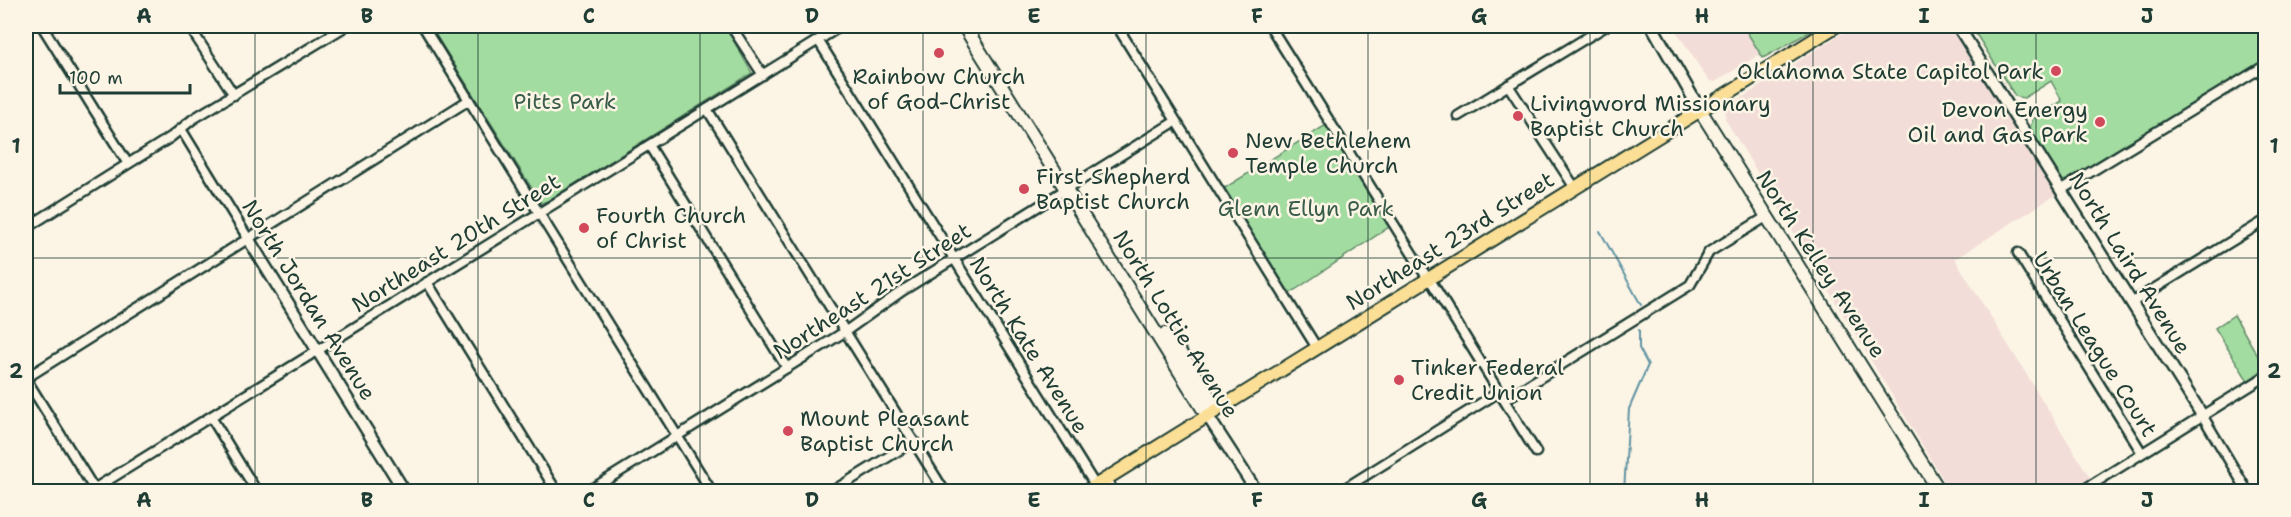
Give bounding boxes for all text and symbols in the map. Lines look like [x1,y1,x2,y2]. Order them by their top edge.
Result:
text: A [136,3,152,29]
text: B [361,3,373,29]
text: C [583,3,595,29]
text: D [805,3,819,29]
text: E [1027,3,1041,29]
text: F [1251,3,1263,29]
text: G [1471,3,1487,29]
text: H [1695,3,1709,29]
text: I [1918,3,1930,29]
text: J [2141,3,2154,29]
marker: Rainbow Church of God-Christ [932,46,946,60]
scale bar [60,57,190,95]
place label: Oklahoma State Capitol Park [1737,57,2044,86]
place label: Rainbow Church of God-Christ [852,62,1026,116]
marker: Oklahoma State Capitol Park [2049,64,2063,78]
text: 100 m [69,66,123,90]
park label: Pitts Park [513,87,617,116]
place label: Livingword Missionary Baptist Church [1530,89,1771,143]
place label: Devon Energy Oil and Gas Park [1907,95,2088,149]
marker: Livingword Missionary Baptist Church [1511,109,1525,123]
marker: Devon Energy Oil and Gas Park [2093,115,2107,129]
place label: New Bethlehem Temple Church [1245,126,1411,180]
text: 1 [11,133,21,159]
text: 1 [2269,133,2279,159]
marker: New Bethlehem Temple Church [1226,146,1240,160]
place label: First Shepherd Baptist Church [1036,162,1190,216]
street label: North Kelley Avenue [1749,164,1893,364]
street label: Northeast 23rd Street [1340,165,1560,317]
street label: North Laird Avenue [2062,166,2198,360]
street label: Northeast 20th Street [346,167,566,319]
marker: First Shepherd Baptist Church [1017,182,1031,196]
street label: North Jordan Avenue [235,194,383,406]
park label: Glenn Ellyn Park [1218,194,1394,223]
place label: Fourth Church of Christ [596,201,746,255]
street label: Northeast 21st Street [767,216,977,366]
marker: Fourth Church of Christ [577,221,591,235]
street label: North Lottie Avenue [1106,225,1246,423]
street label: Urban League Court [2026,246,2164,442]
street label: North Kate Avenue [963,251,1095,439]
place label: Tinker Federal Credit Union [1411,353,1564,407]
text: 2 [9,358,23,384]
text: 2 [2267,358,2281,384]
marker: Tinker Federal Credit Union [1392,373,1406,387]
place label: Mount Pleasant Baptist Church [800,404,970,458]
marker: Mount Pleasant Baptist Church [781,424,795,438]
text: A [136,487,152,513]
text: B [361,487,373,513]
text: C [583,487,595,513]
text: D [805,487,819,513]
text: E [1027,487,1041,513]
text: F [1251,487,1263,513]
text: G [1471,487,1487,513]
text: H [1695,487,1709,513]
text: I [1918,487,1930,513]
text: J [2141,487,2154,513]

